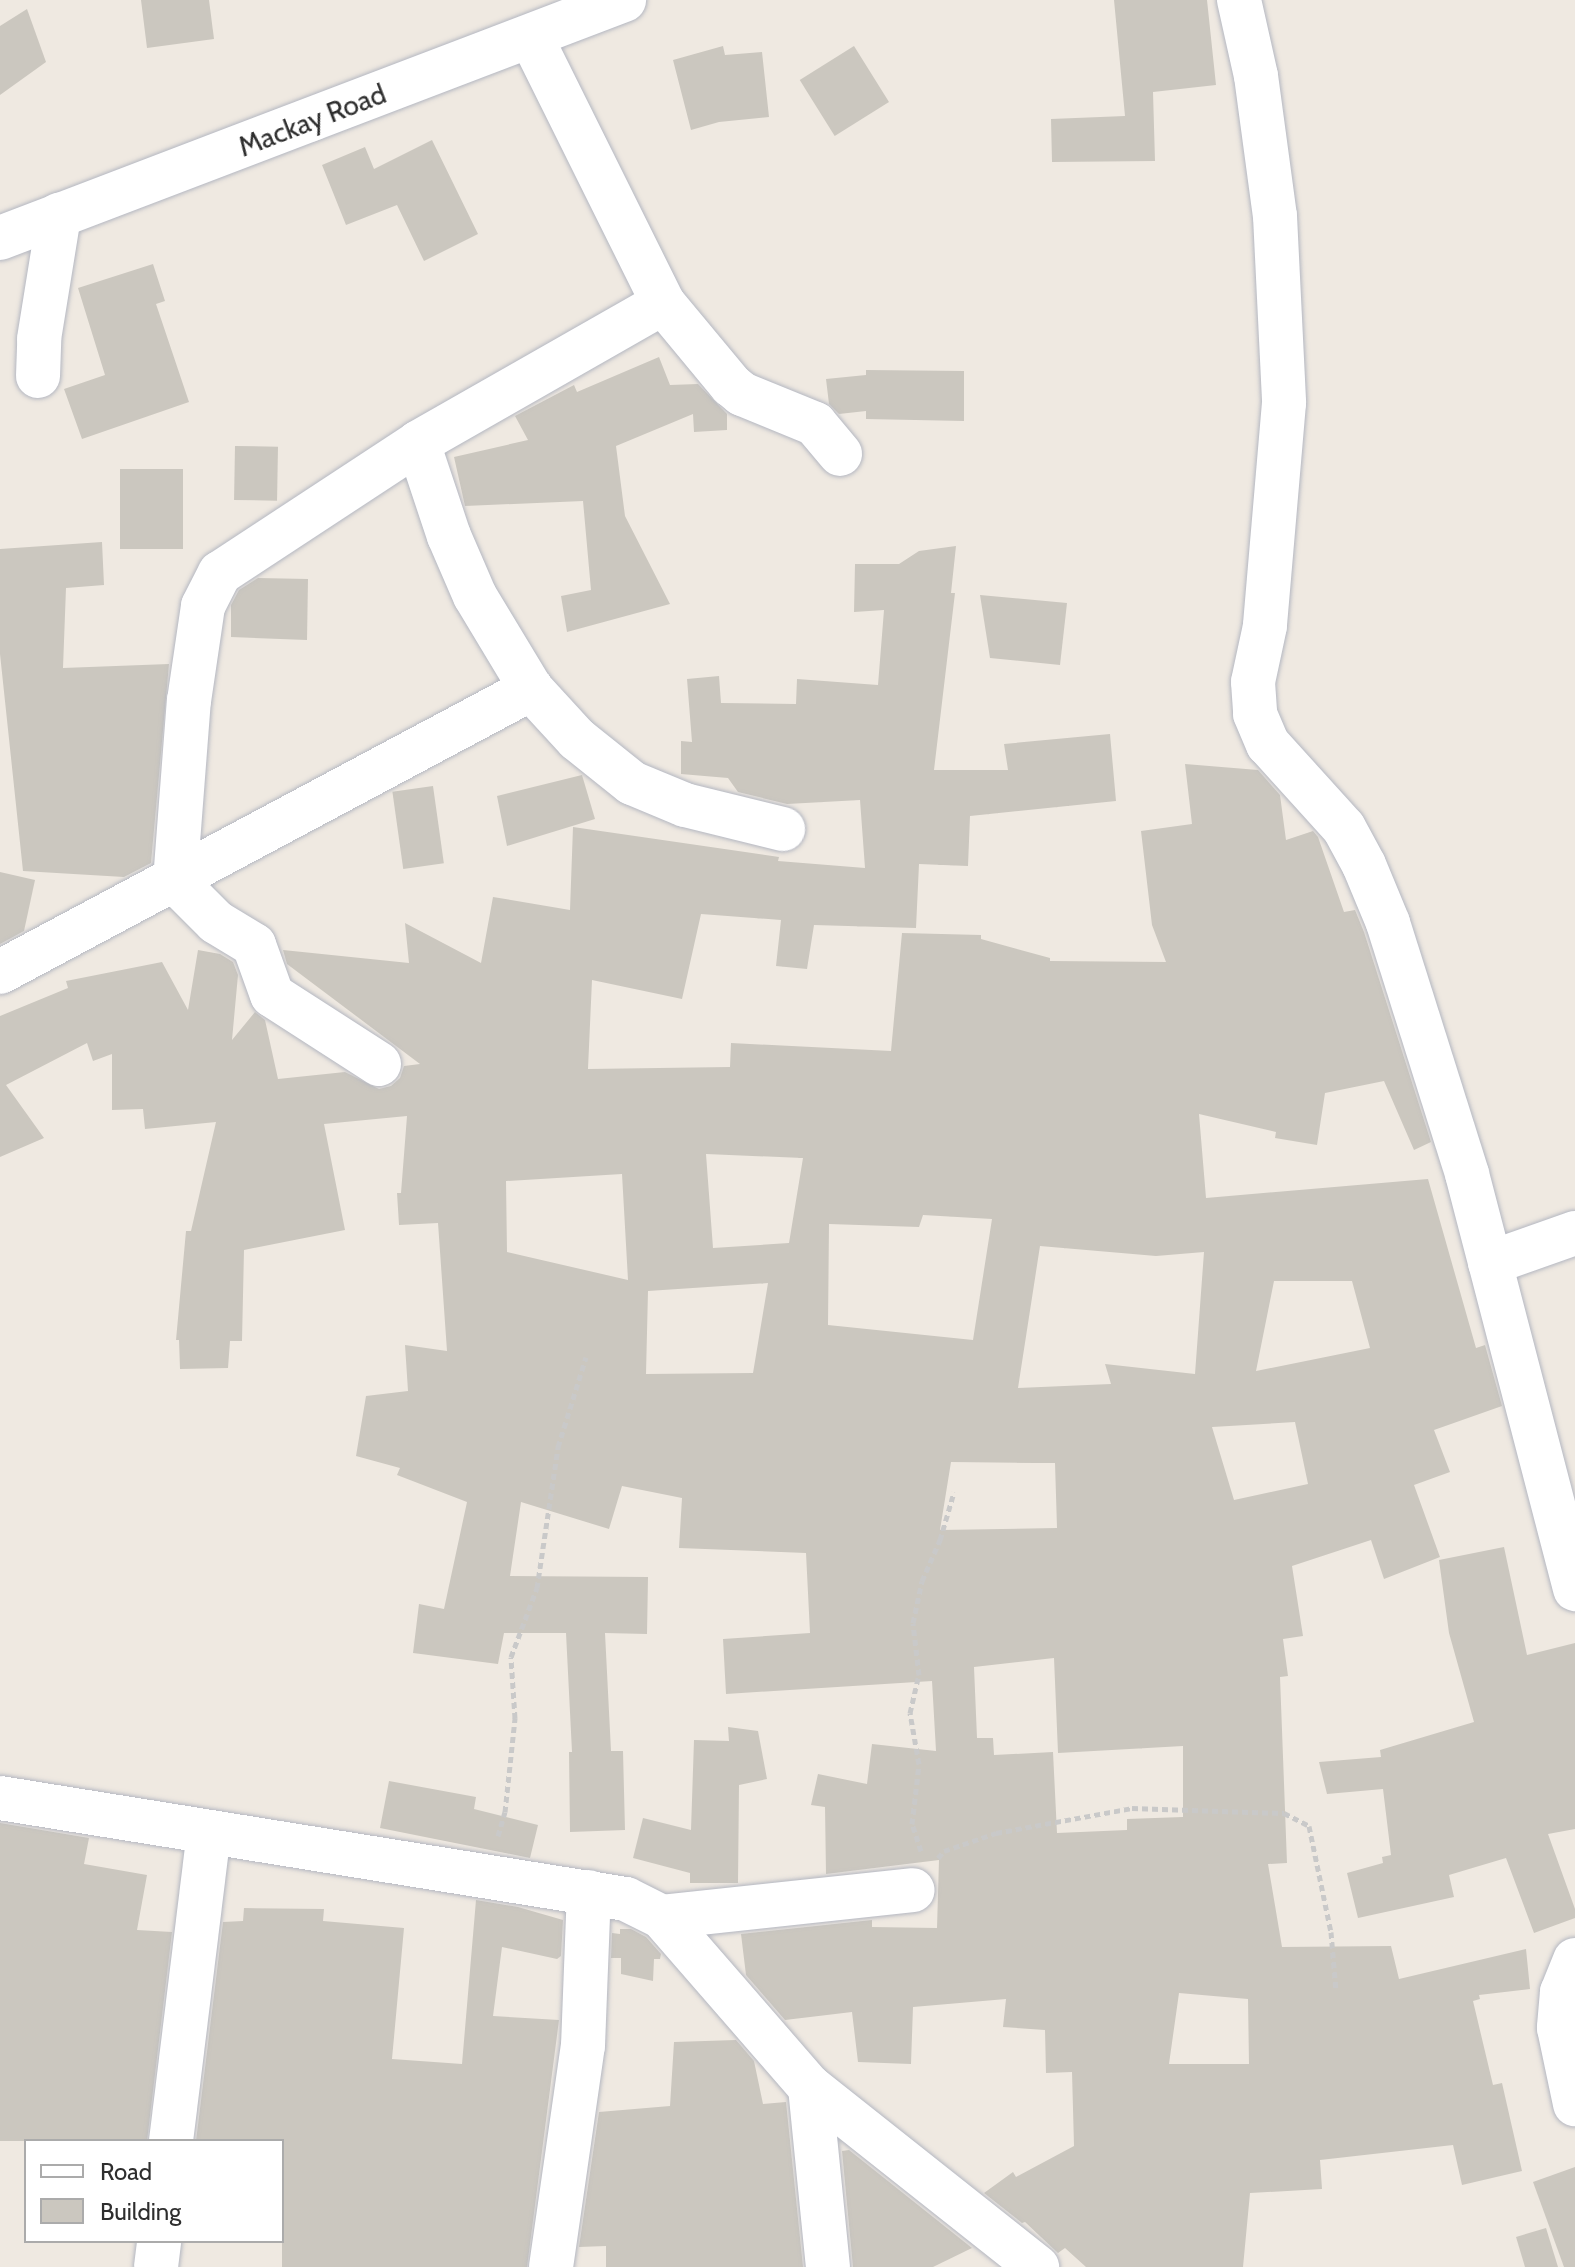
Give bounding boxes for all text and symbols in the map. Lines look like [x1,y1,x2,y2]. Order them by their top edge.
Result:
street label: Mackay Road [234,77,390,163]
legend [24,2139,284,2243]
text: Road [100,2157,152,2186]
text: Building [100,2197,181,2226]

